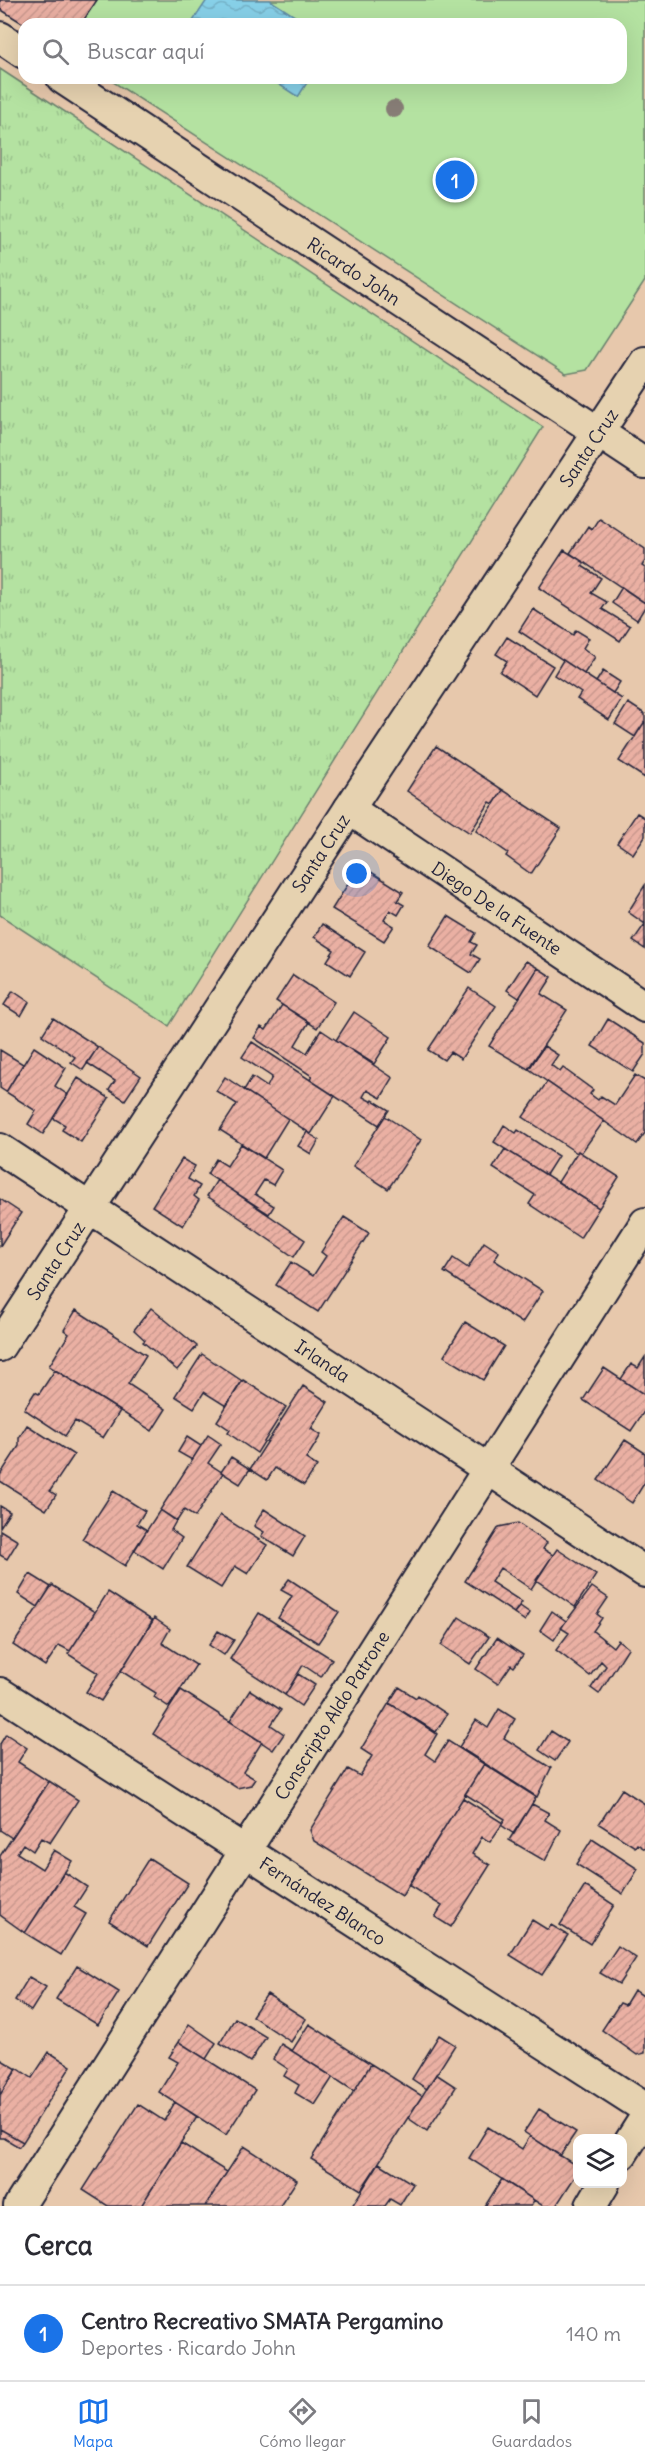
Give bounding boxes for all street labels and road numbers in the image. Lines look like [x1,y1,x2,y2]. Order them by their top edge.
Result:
street label: Ricardo John [303,232,405,310]
street label: Santa Cruz [554,404,623,491]
street label: Santa Cruz [286,809,355,897]
street label: Diego De la Fuente [427,856,566,960]
street label: Santa Cruz [22,1216,90,1304]
street label: Irlanda [291,1334,354,1387]
street label: Conscripto Aldo Patrone [269,1626,394,1804]
street label: Fernández Blanco [255,1852,391,1950]

